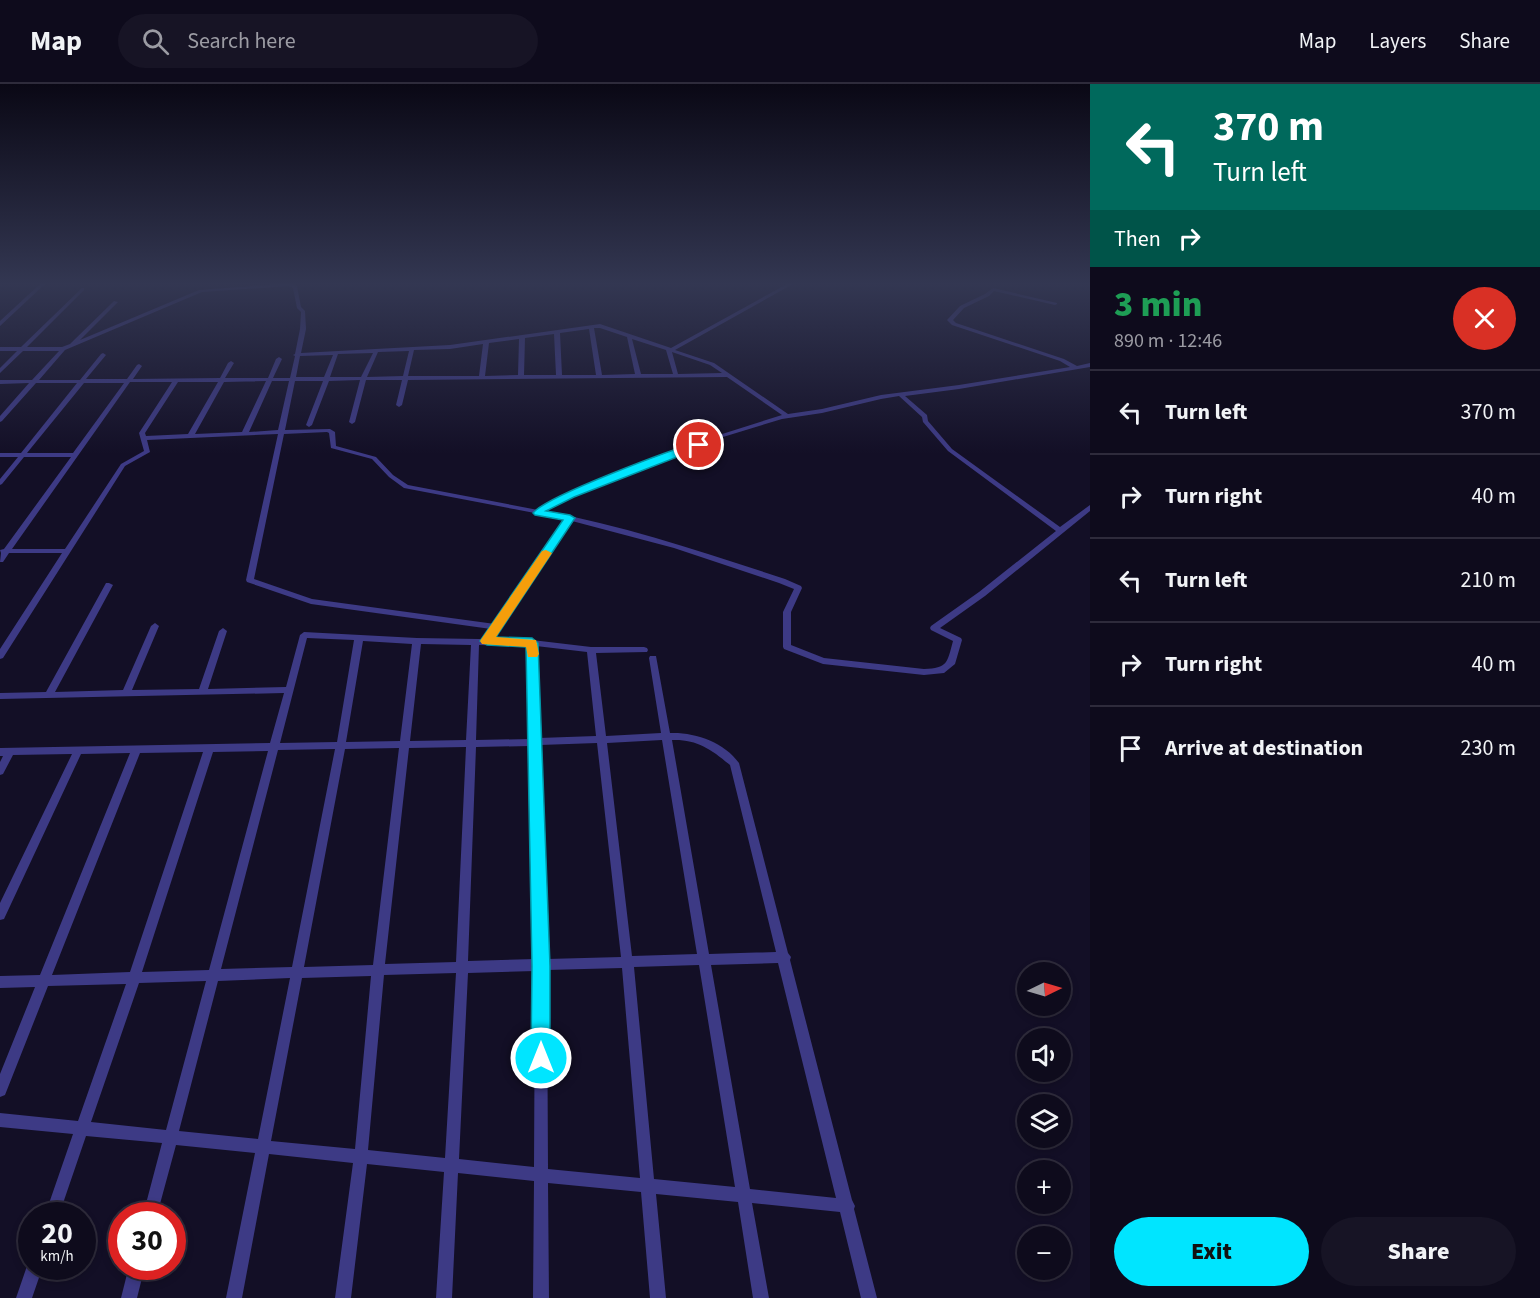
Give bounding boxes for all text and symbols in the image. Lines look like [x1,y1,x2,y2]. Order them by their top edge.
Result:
search box [118,14,538,68]
text: Map [30,21,82,61]
icon: search [139,25,172,58]
text: Search here [187,25,296,57]
text: Map [1299,26,1336,56]
text: Layers [1369,26,1426,56]
text: Share [1459,26,1510,56]
text: 370 m [1213,97,1324,157]
icon: left [1114,108,1192,186]
text: Turn left [1213,153,1307,192]
icon: right [1173,222,1206,255]
text: Then [1114,223,1161,255]
text: 3 min [1114,279,1202,330]
button: close [1453,287,1516,350]
text: 890 m · 12:46 [1114,327,1222,355]
icon: left [1114,396,1147,429]
text: Turn left [1165,396,1247,428]
text: 370 m [1461,396,1516,428]
pin [673,419,724,470]
icon: arrive [682,428,715,461]
icon: right [1114,480,1147,513]
text: Turn right [1165,480,1262,512]
text: 40 m [1471,480,1516,512]
icon: left [1114,564,1147,597]
text: Turn left [1165,564,1247,596]
text: 210 m [1461,564,1516,596]
icon: right [1114,648,1147,681]
text: Turn right [1165,648,1262,680]
text: 40 m [1471,648,1516,680]
icon: arrive [1114,732,1147,765]
text: Arrive at destination [1165,732,1363,764]
text: 230 m [1461,732,1516,764]
north arrow [1017,962,1071,1016]
map controls [1017,962,1071,1280]
position arrow [509,1026,573,1090]
button: sound [1017,1028,1071,1082]
button: layers [1017,1094,1071,1148]
button: + [1017,1160,1071,1214]
speed limit sign: 30 [108,1202,186,1280]
text: 20 [41,1212,73,1255]
button: Exit [1114,1217,1309,1286]
button: Share [1321,1217,1516,1286]
button: − [1017,1226,1071,1280]
text: km/h [40,1246,74,1267]

